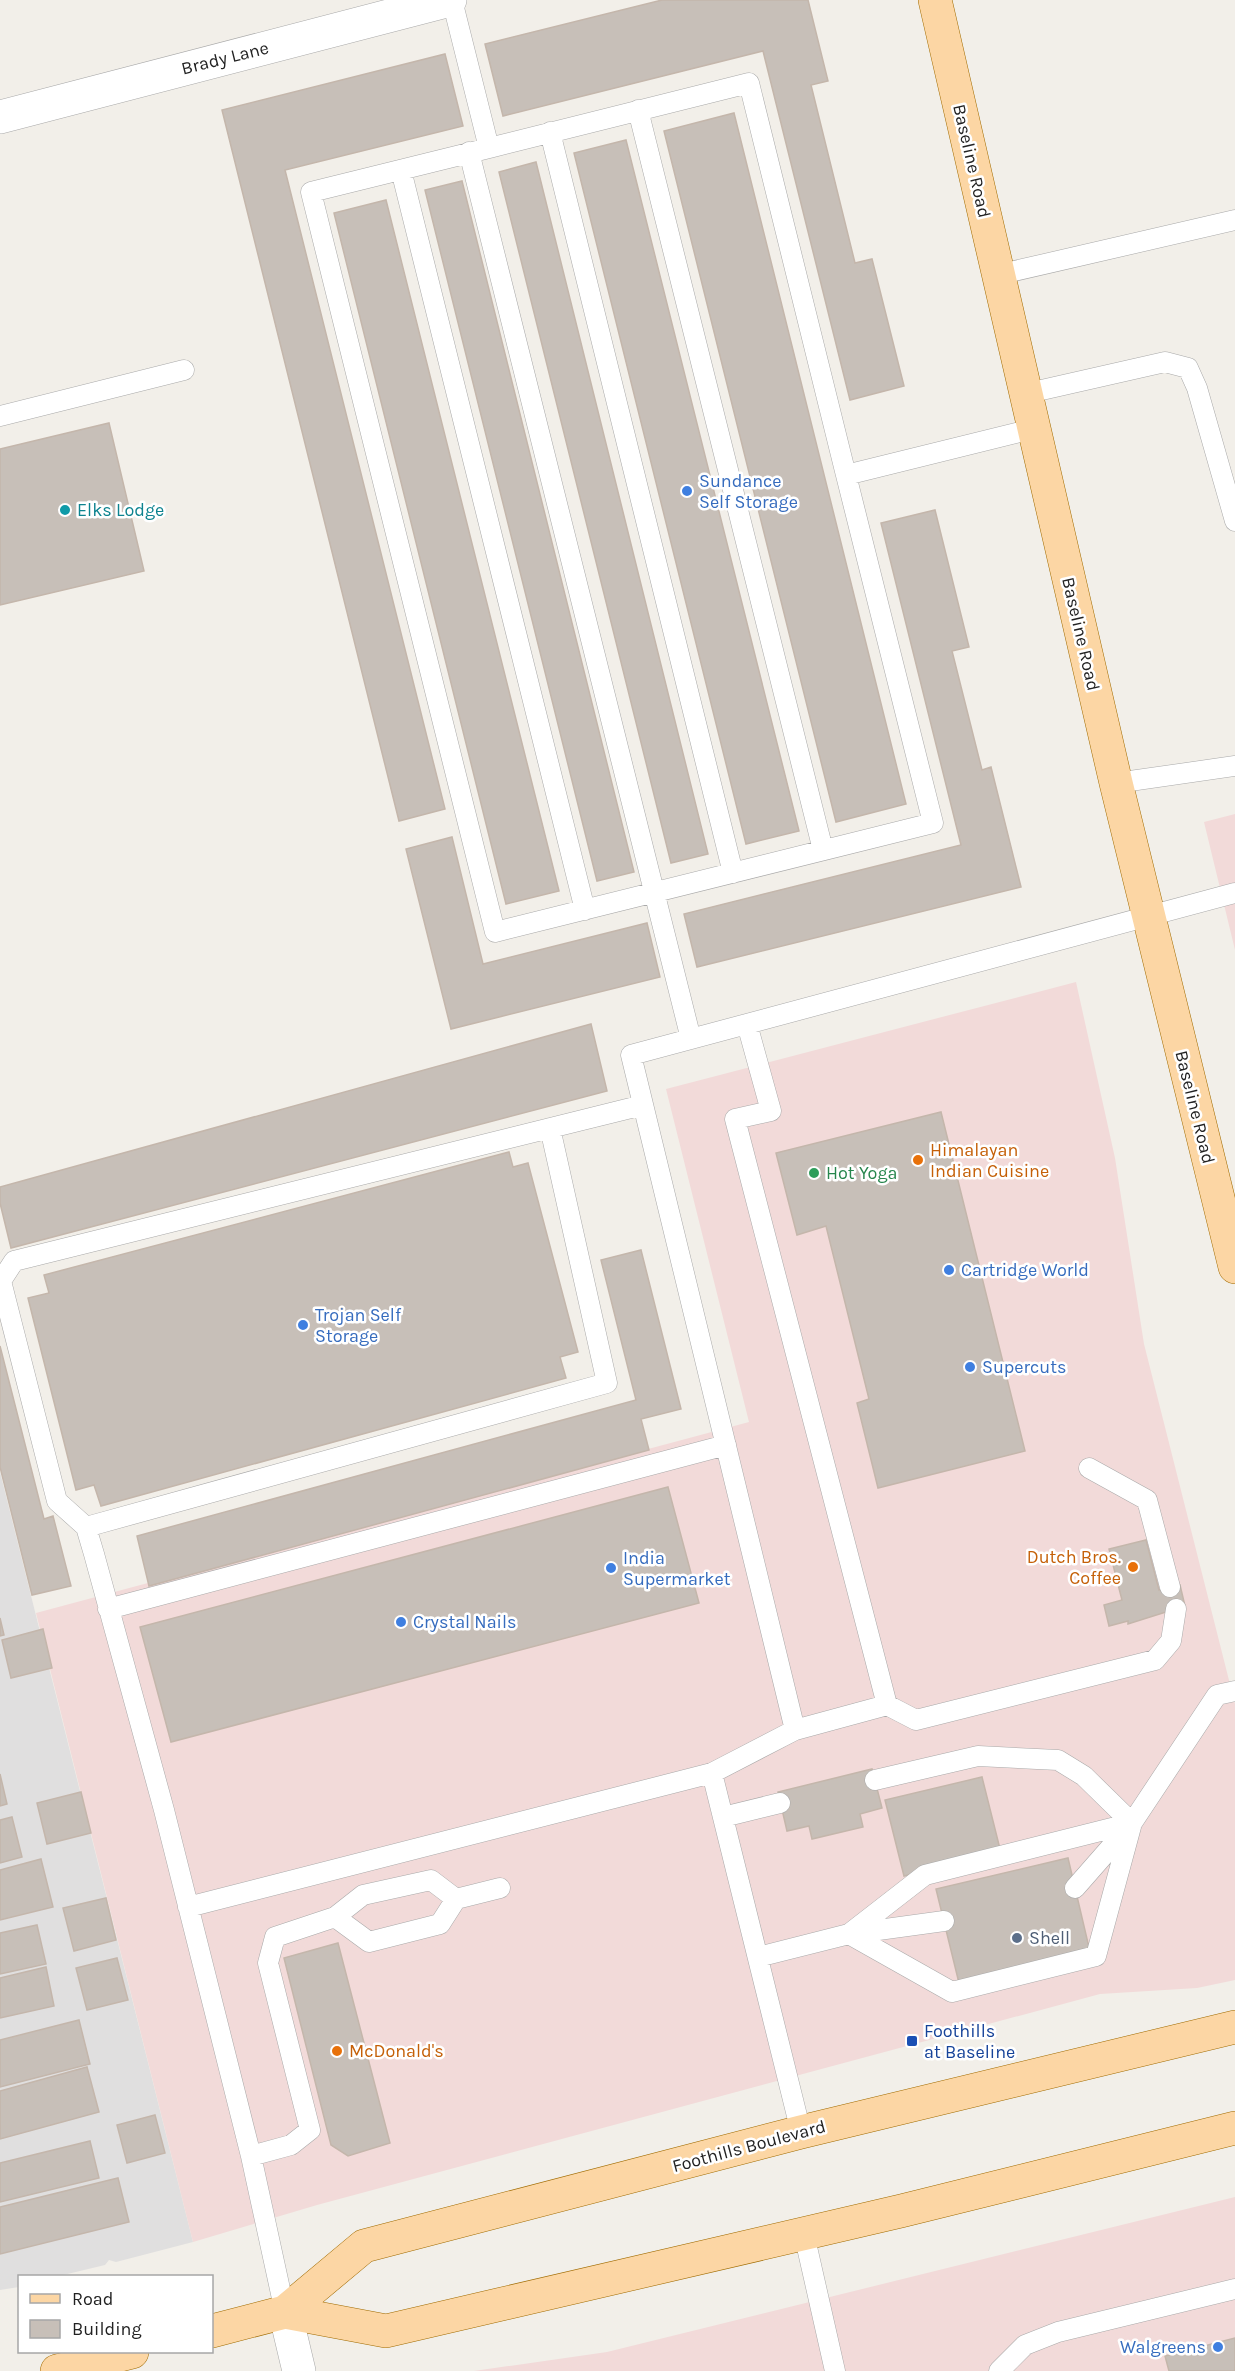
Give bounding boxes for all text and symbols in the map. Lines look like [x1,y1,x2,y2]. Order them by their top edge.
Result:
street label: Brady Lane [179,37,271,79]
street label: Baseline Road [948,102,996,220]
place label: Sundance Self Storage [699,470,798,513]
marker: Sundance Self Storage [680,484,694,498]
place label: Elks Lodge [77,499,164,521]
marker: Elks Lodge [58,503,72,517]
street label: Baseline Road [1057,575,1105,693]
street label: Baseline Road [1170,1048,1220,1166]
place label: Himalayan Indian Cuisine [930,1139,1049,1182]
marker: Himalayan Indian Cuisine [911,1153,925,1167]
place label: Hot Yoga [826,1162,898,1184]
marker: Hot Yoga [807,1166,821,1180]
place label: Cartridge World [961,1259,1089,1281]
marker: Cartridge World [942,1263,956,1277]
place label: Trojan Self Storage [315,1304,402,1347]
marker: Trojan Self Storage [296,1318,310,1332]
place label: Supercuts [982,1356,1066,1378]
marker: Supercuts [963,1360,977,1374]
place label: Dutch Bros. Coffee [1027,1546,1121,1589]
place label: India Supermarket [623,1547,731,1590]
marker: Dutch Bros. Coffee [1126,1560,1140,1574]
marker: India Supermarket [604,1561,618,1575]
place label: Crystal Nails [413,1611,516,1633]
marker: Crystal Nails [394,1615,408,1629]
place label: Shell [1029,1927,1070,1949]
marker: Shell [1010,1931,1024,1945]
place label: Foothills at Baseline [924,2020,1015,2063]
marker: Foothills at Baseline [905,2034,919,2048]
place label: McDonald's [349,2040,444,2062]
marker: McDonald's [330,2044,344,2058]
street label: Foothills Boulevard [670,2115,828,2177]
legend [18,2275,213,2353]
text: Road [72,2288,113,2310]
text: Building [72,2318,142,2340]
place label: Walgreens [1120,2336,1206,2358]
marker: Walgreens [1211,2340,1225,2354]

